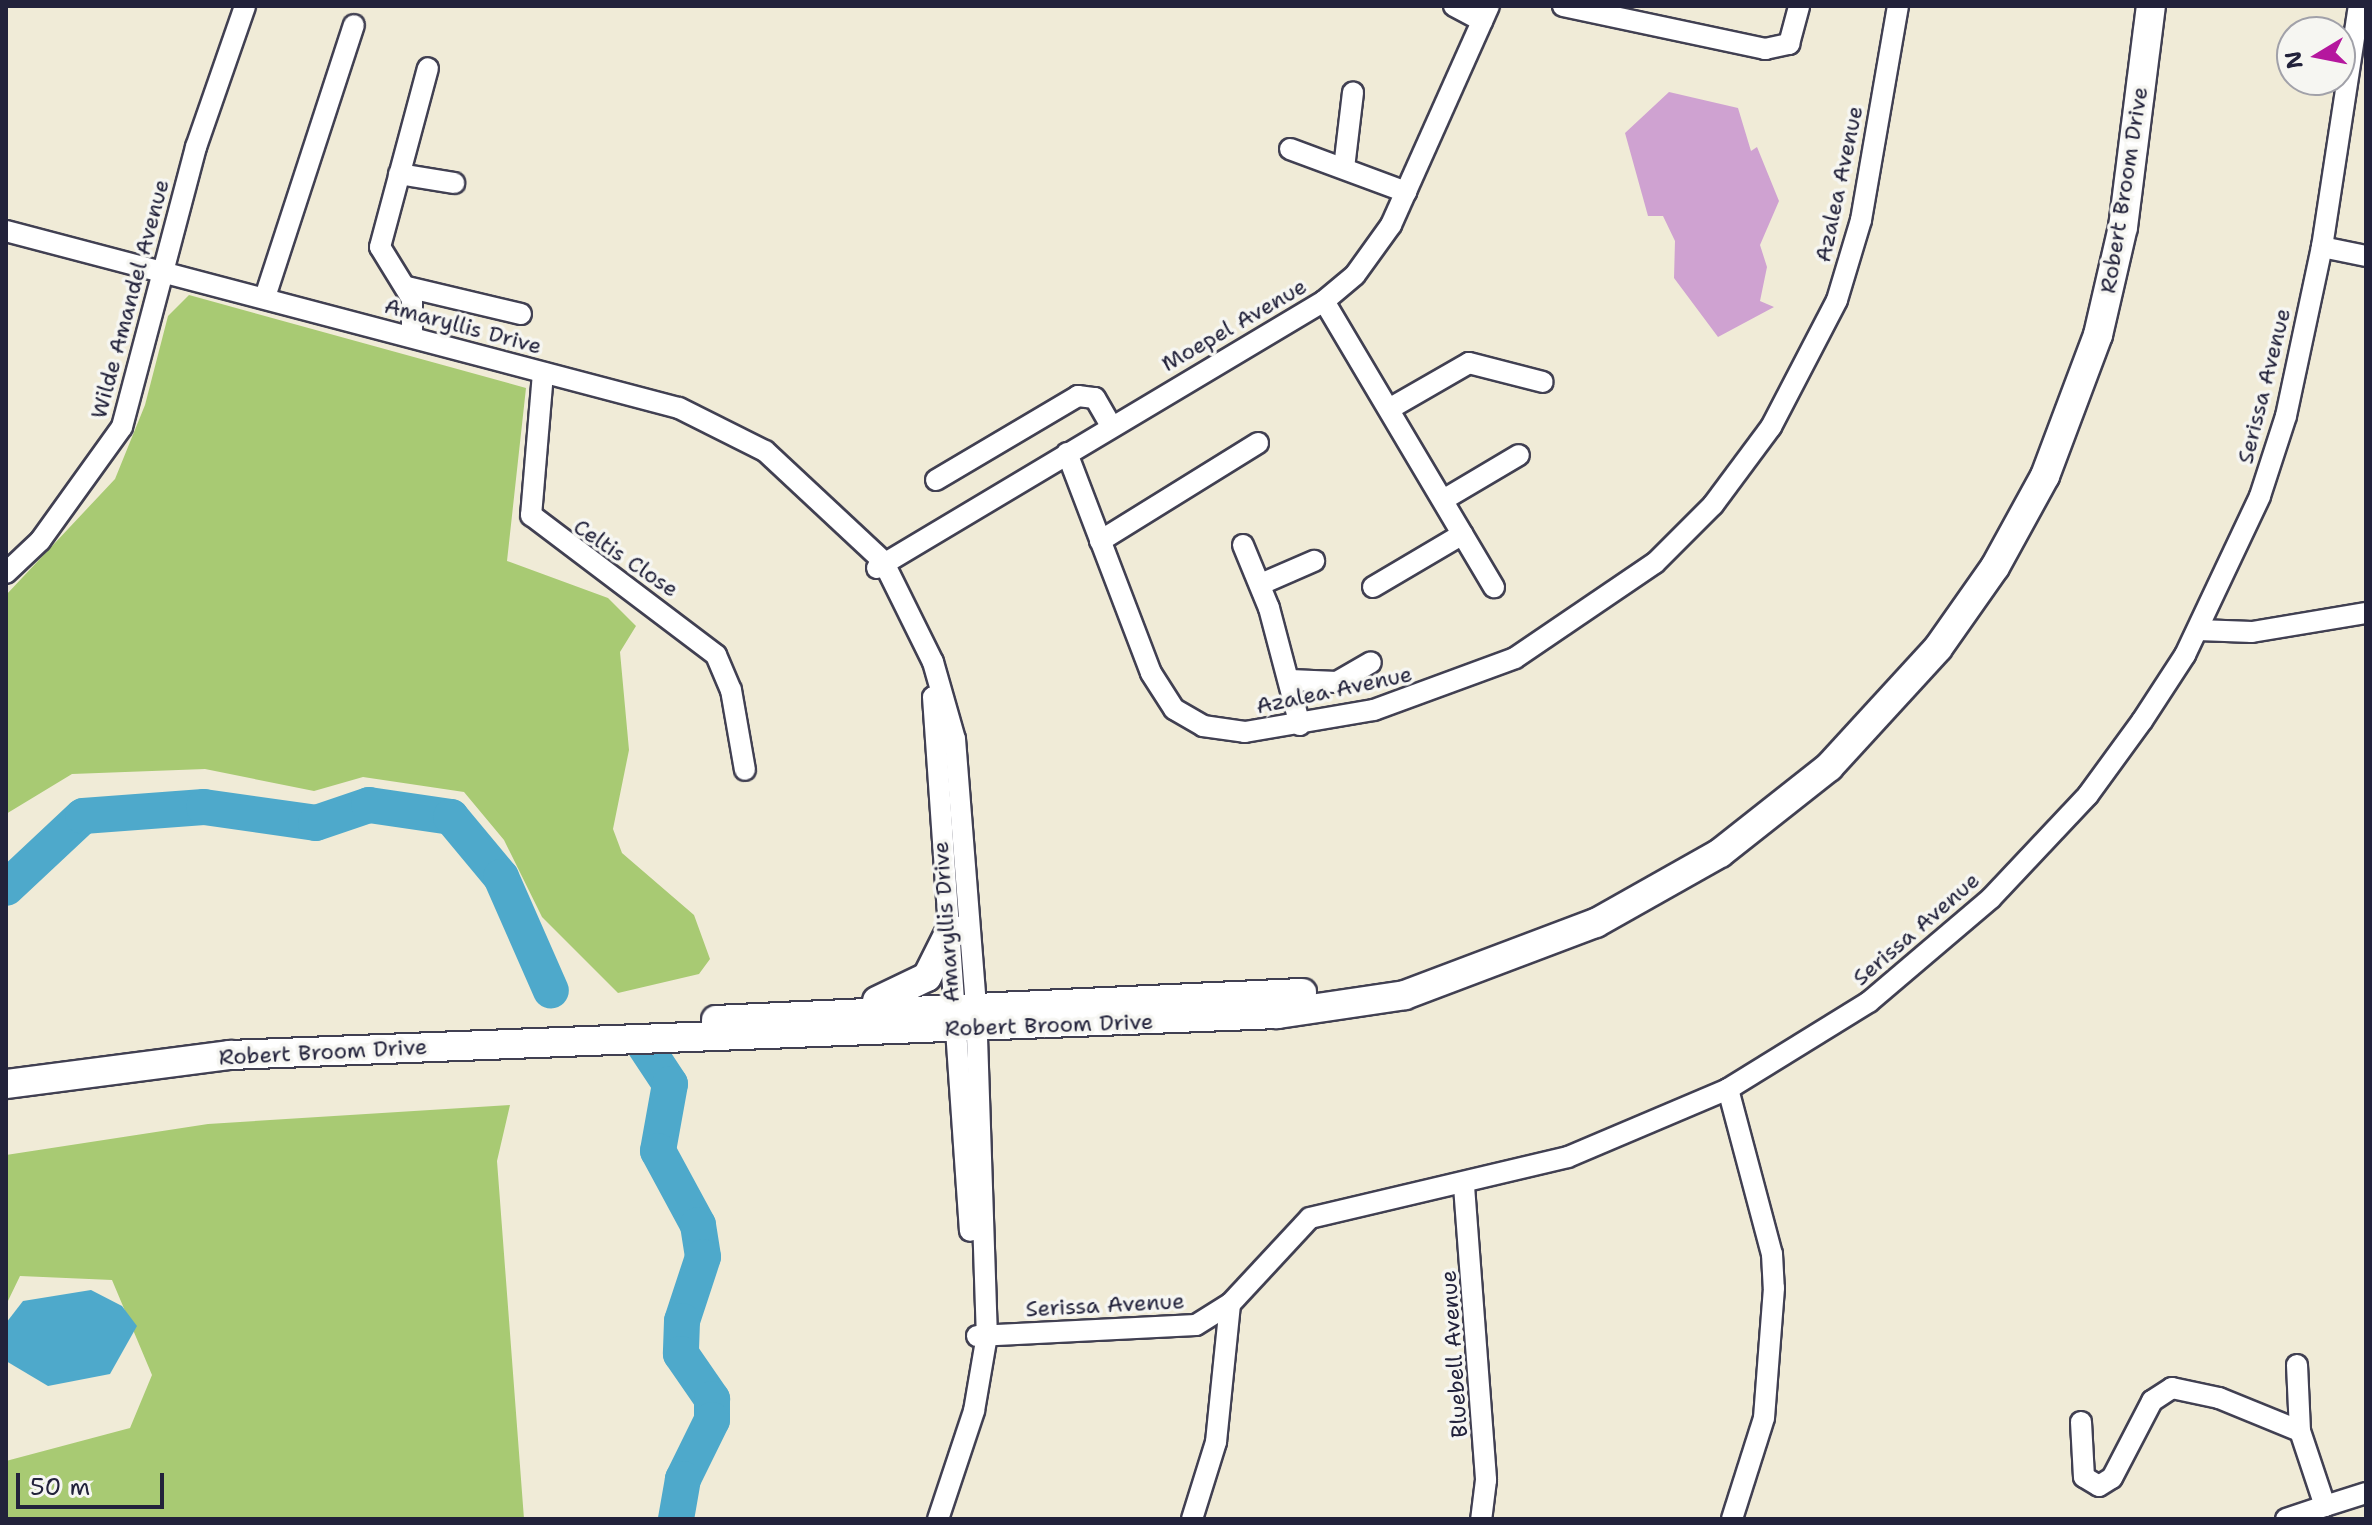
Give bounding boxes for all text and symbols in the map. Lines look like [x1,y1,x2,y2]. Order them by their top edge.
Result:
north arrow [2276,16,2356,96]
text: N [2278,49,2310,71]
street label: Robert Broom Drive [2095,85,2153,295]
street label: Azalea Avenue [1810,104,1868,264]
street label: Wilde Amandel Avenue [85,176,175,422]
street label: Moepel Avenue [1157,273,1311,377]
street label: Amaryllis Drive [382,292,544,360]
street label: Serissa Avenue [2232,306,2296,466]
street label: Celtis Close [569,513,683,603]
street label: Azalea Avenue [1254,661,1414,719]
street label: Amaryllis Drive [927,840,965,1004]
street label: Serissa Avenue [1847,867,1985,991]
street label: Robert Broom Drive [944,1008,1154,1042]
street label: Robert Broom Drive [218,1033,428,1071]
street label: Bluebell Avenue [1435,1269,1473,1439]
street label: Serissa Avenue [1025,1288,1185,1322]
scale bar [20,1457,168,1507]
text: 50 m [30,1471,90,1503]

